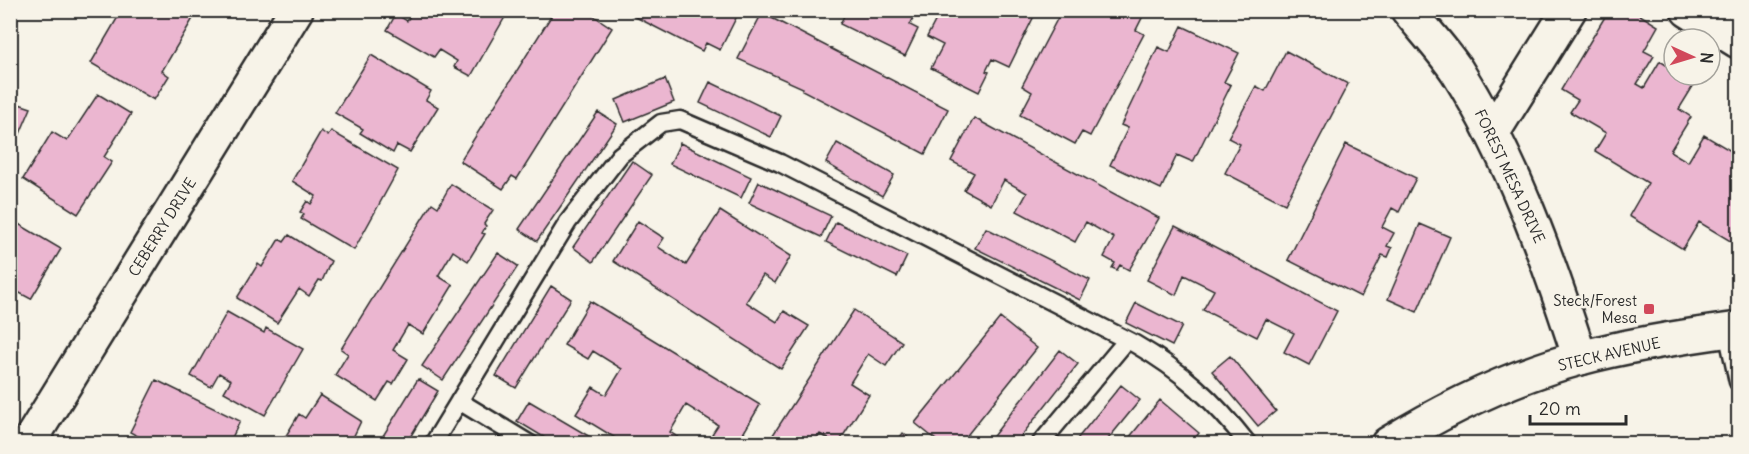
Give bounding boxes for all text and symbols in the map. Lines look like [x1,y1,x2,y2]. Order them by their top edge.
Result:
north arrow [1662,27,1722,87]
text: N [1697,52,1717,64]
street label: FOREST MESA DRIVE [1471,106,1549,246]
street label: CEBERRY DRIVE [124,174,200,280]
place label: Steck/Forest Mesa [1553,291,1637,327]
marker: Steck/Forest Mesa [1642,302,1656,316]
street label: STECK AVENUE [1556,333,1662,375]
scale bar [1530,388,1626,426]
text: 20 m [1539,397,1581,420]

